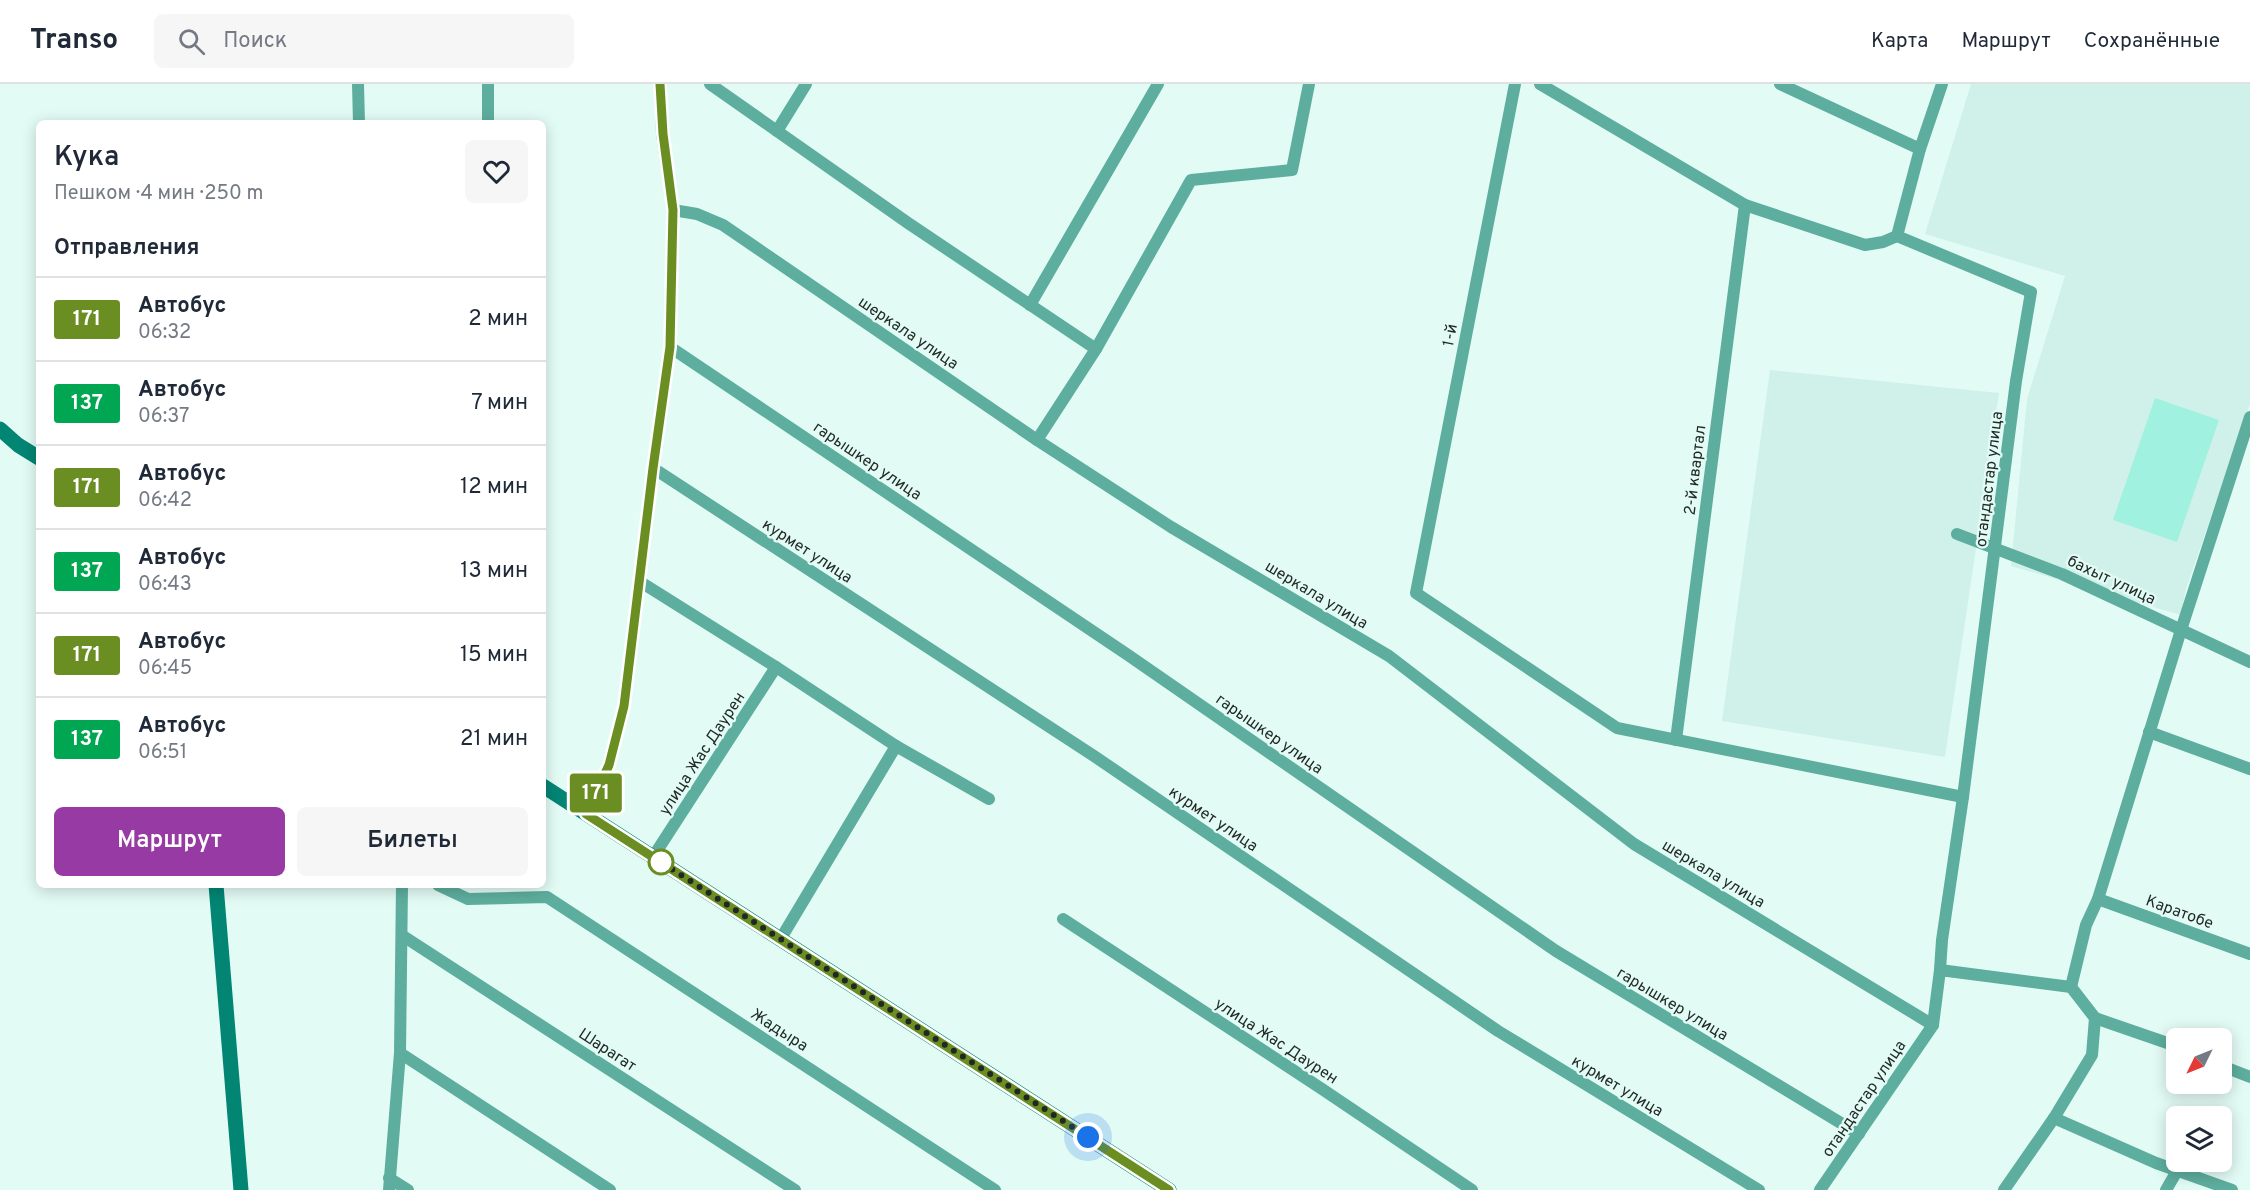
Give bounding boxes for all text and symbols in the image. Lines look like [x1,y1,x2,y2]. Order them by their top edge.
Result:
search box [154,14,574,68]
text: Transo [30,23,118,59]
icon: search [175,25,208,58]
text: Поиск [223,28,287,55]
text: Карта [1871,28,1928,55]
text: Маршрут [1961,28,2051,55]
text: Сохранённые [2084,28,2220,55]
text: Кука [54,140,119,176]
button: heart [465,140,528,203]
text: Пешком · 4 мин · 250 m [54,181,263,207]
text: Отправления [54,235,199,262]
text: Автобус [138,293,226,320]
street label: шеркала улица [854,293,962,375]
text: 171 [73,306,101,333]
text: 2 мин [468,306,528,333]
text: 06:32 [138,320,191,346]
street label: 1-й [1439,322,1463,348]
text: Автобус [138,377,226,404]
text: 137 [71,390,103,417]
text: 7 мин [471,390,528,417]
text: 06:37 [138,404,190,430]
street label: отандастар улица [1972,410,2008,548]
street label: гарышкер улица [809,418,925,505]
street label: 2-й квартал [1681,424,1711,517]
text: Автобус [138,461,226,488]
text: 171 [73,474,101,501]
text: 12 мин [460,474,528,501]
text: 06:42 [138,488,192,514]
street label: курмет улица [758,515,856,588]
text: Автобус [138,545,226,572]
street label: бахыт улица [2064,552,2159,610]
street label: шеркала улица [1261,557,1371,634]
text: 137 [71,558,103,585]
text: 13 мин [460,558,528,585]
text: 06:43 [138,572,192,598]
text: Автобус [138,629,226,656]
text: 171 [73,642,101,669]
text: 15 мин [460,642,528,669]
text: 06:45 [138,656,192,682]
street label: улица Жас Даурен [655,689,750,820]
street label: гарышкер улица [1211,690,1326,779]
text: Автобус [138,713,226,740]
text: 137 [71,726,103,753]
text: 21 мин [460,726,528,753]
text: 06:51 [138,740,187,766]
line badge: 171 [562,774,630,812]
text: 171 [582,780,610,807]
street label: курмет улица [1164,782,1261,857]
button: Маршрут [54,807,285,876]
button: Билеты [297,807,528,876]
street label: шеркала улица [1658,836,1768,913]
unlabelled marker [648,849,674,875]
street label: Каратобе [2143,891,2216,934]
street label: гарышкер улица [1613,964,1731,1046]
street label: улица Жас Даурен [1210,994,1341,1089]
street label: Жадыра [746,1005,811,1057]
street label: Шарагат [574,1025,640,1077]
north arrow [2166,1028,2232,1094]
map controls [2166,1028,2232,1172]
street label: отандастар улица [1818,1037,1911,1161]
street label: курмет улица [1567,1051,1667,1122]
button: layers [2166,1106,2232,1172]
your location [1073,1122,1103,1152]

